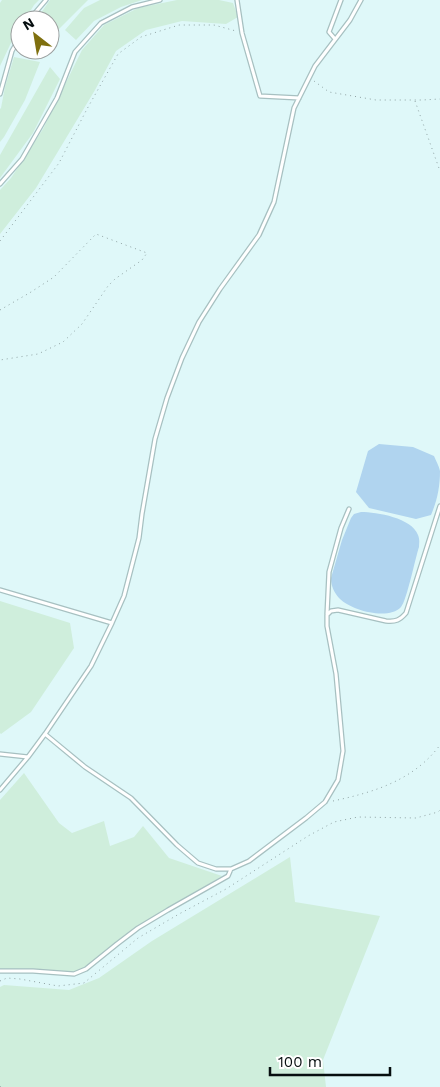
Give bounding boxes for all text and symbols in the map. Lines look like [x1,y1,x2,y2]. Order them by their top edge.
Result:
north arrow [10,10,60,60]
text: N [20,14,37,33]
scale bar [270,1044,390,1076]
text: 100 m [278,1053,322,1071]

